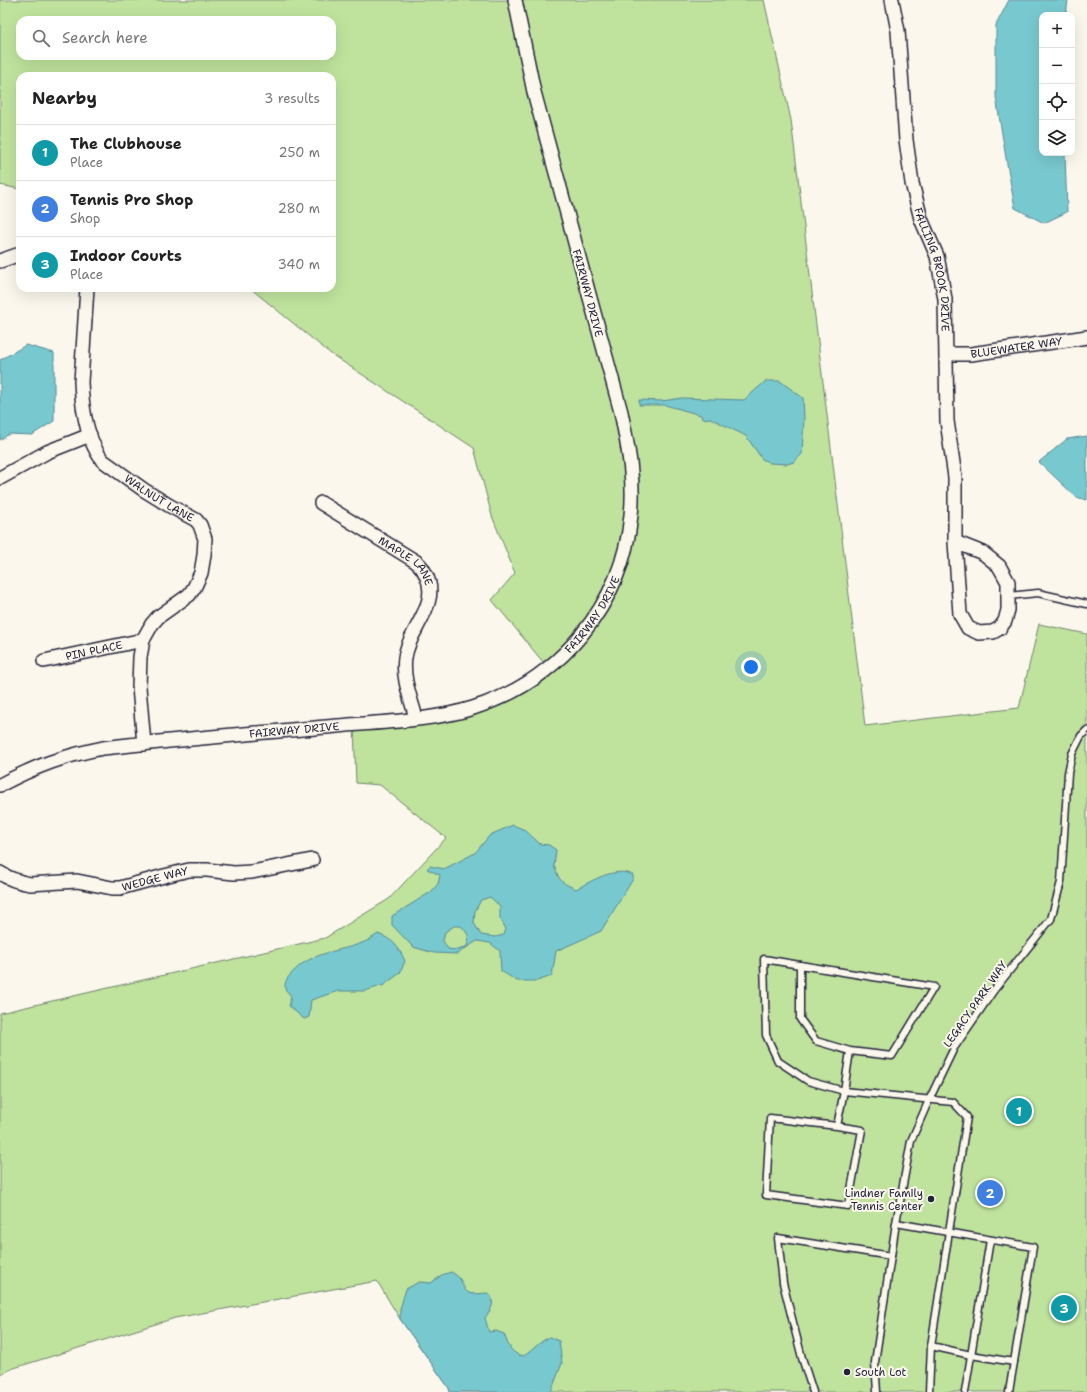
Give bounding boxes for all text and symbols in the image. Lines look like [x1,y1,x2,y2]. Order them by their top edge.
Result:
map controls [1039,12,1075,156]
button: + [1039,12,1075,48]
search box [16,16,336,60]
icon: search [30,27,52,49]
text: Search here [62,28,148,48]
button: − [1039,48,1075,84]
button: locate [1039,84,1075,120]
text: Nearby [32,87,97,109]
text: 3 results [264,90,320,107]
button: layers [1039,120,1075,156]
text: The Clubhouse [70,134,182,154]
text: 1 [42,144,48,161]
text: 250 m [279,144,320,161]
text: Place [70,154,103,171]
text: Tennis Pro Shop [70,190,193,210]
text: 2 [40,200,50,217]
text: 280 m [278,200,320,217]
street label: FALLING BROOK DRIVE [910,206,953,332]
text: Shop [70,210,100,227]
text: Indoor Courts [70,246,182,266]
street label: FAIRWAY DRIVE [569,248,606,339]
text: 3 [40,256,50,273]
text: 340 m [278,256,320,273]
text: Place [70,266,103,283]
street label: BLUEWATER WAY [970,334,1064,362]
street label: WALNUT LANE [121,471,197,526]
street label: MAPLE LANE [375,533,436,587]
street label: FAIRWAY DRIVE [562,574,624,657]
street label: PIN PLACE [64,638,124,664]
your location [741,657,761,677]
street label: FAIRWAY DRIVE [249,719,340,742]
street label: WEDGE WAY [120,863,190,895]
street label: LEGACY PARK WAY [940,958,1011,1050]
pin: 1 [1006,1096,1032,1126]
pin: 2 [977,1178,1003,1208]
place label: Lindner Family Tennis Center [845,1186,923,1214]
marker: Lindner Family Tennis Center [926,1194,936,1204]
pin: 3 [1051,1293,1077,1323]
place label: South Lot [855,1365,907,1380]
marker: South Lot [842,1367,852,1377]

